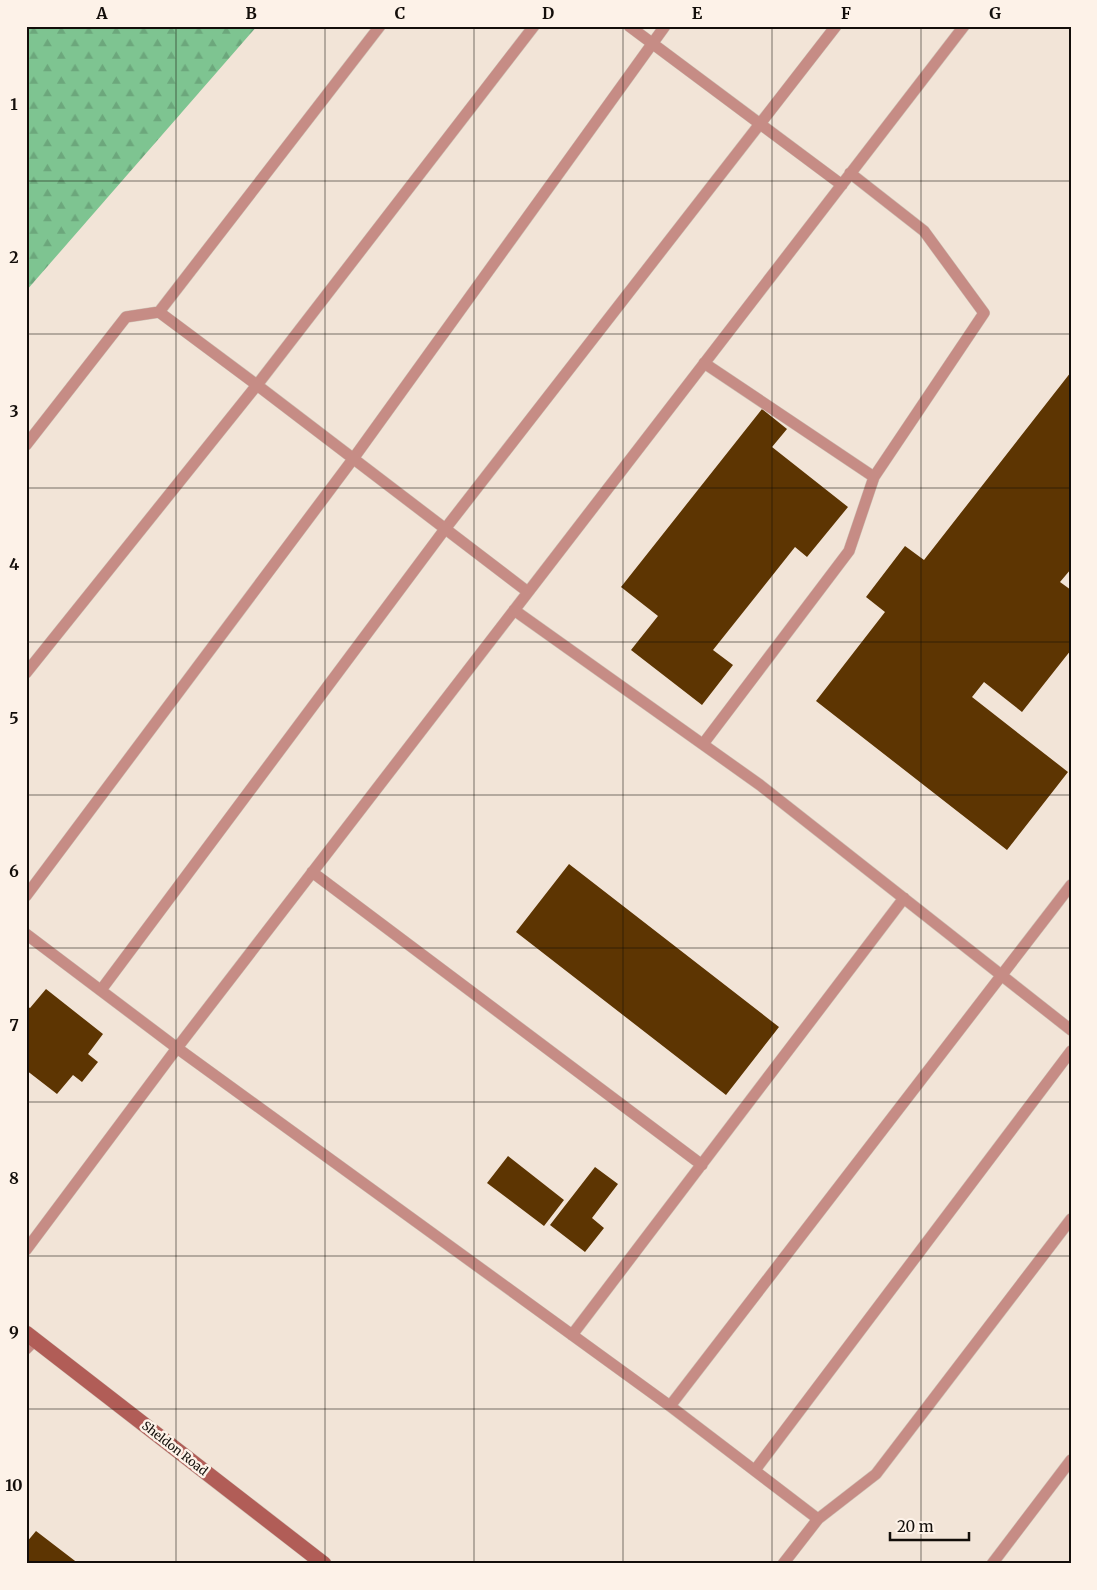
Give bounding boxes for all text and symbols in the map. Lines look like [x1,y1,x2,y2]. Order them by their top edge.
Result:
text: A [95,3,108,23]
text: B [245,3,257,23]
text: C [395,3,405,23]
text: D [542,3,554,23]
text: E [692,3,703,23]
text: F [841,3,851,23]
text: G [989,3,1001,23]
text: 1 [10,94,18,114]
text: 2 [9,247,19,267]
text: 3 [9,401,19,421]
text: 4 [9,554,19,574]
text: 5 [9,708,19,728]
text: 6 [9,861,19,881]
text: 7 [9,1015,19,1035]
text: 8 [9,1168,19,1188]
text: 9 [9,1322,19,1342]
street label: Sheldon Road [139,1418,211,1478]
text: 10 [5,1475,23,1495]
scale bar [890,1510,968,1542]
text: 20 m [897,1517,934,1536]

